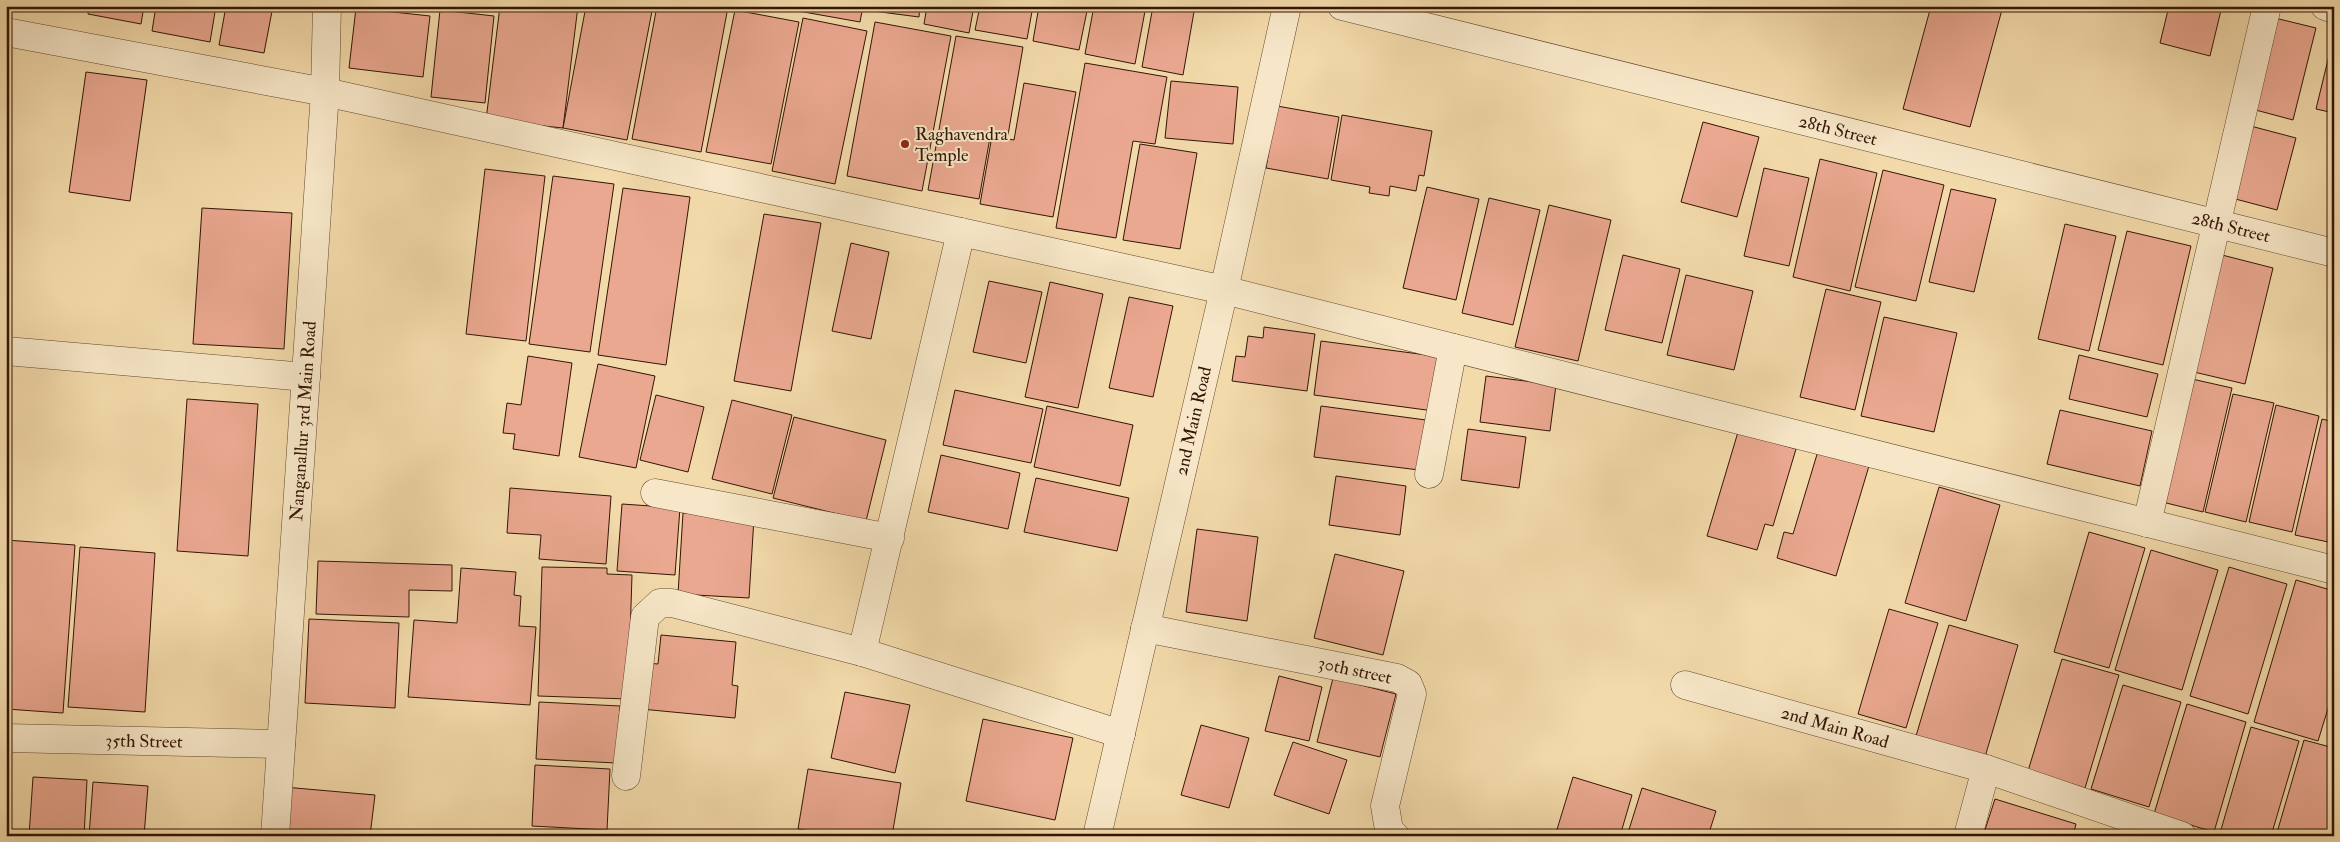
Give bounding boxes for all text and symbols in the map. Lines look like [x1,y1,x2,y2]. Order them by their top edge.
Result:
street label: 28th Street [1796,110,1880,151]
place label: Raghavendra Temple [915,123,1009,167]
marker: Raghavendra Temple [899,138,911,150]
street label: 28th Street [2189,207,2273,248]
street label: Nanganallur 3rd Main Road [285,320,322,522]
street label: 2nd Main Road [1170,364,1217,478]
street label: 30th street [1316,651,1394,690]
street label: 2nd Main Road [1778,701,1892,754]
street label: 35th Street [105,729,183,754]

